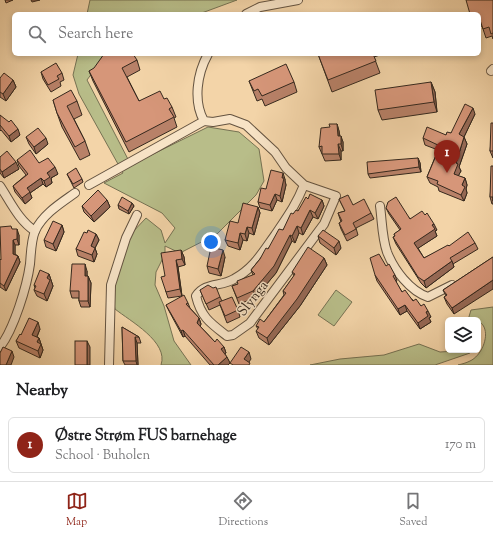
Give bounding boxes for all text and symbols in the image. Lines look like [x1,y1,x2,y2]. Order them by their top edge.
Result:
search box [12,12,481,56]
icon: search [26,23,48,45]
text: Search here [58,24,133,45]
pin: 1 [434,140,460,173]
your location [201,232,221,252]
street label: Slynga [233,277,274,321]
map controls [445,317,481,353]
button: layers [445,317,481,353]
text: Nearby [16,379,68,403]
text: Østre Strøm FUS barnehage [55,426,237,447]
text: 1 [28,436,32,454]
text: 170 m [445,436,476,454]
text: School · Buholen [55,447,150,465]
tab: Map [66,490,88,530]
tab: Directions [219,490,268,530]
tab: Saved [399,490,427,530]

